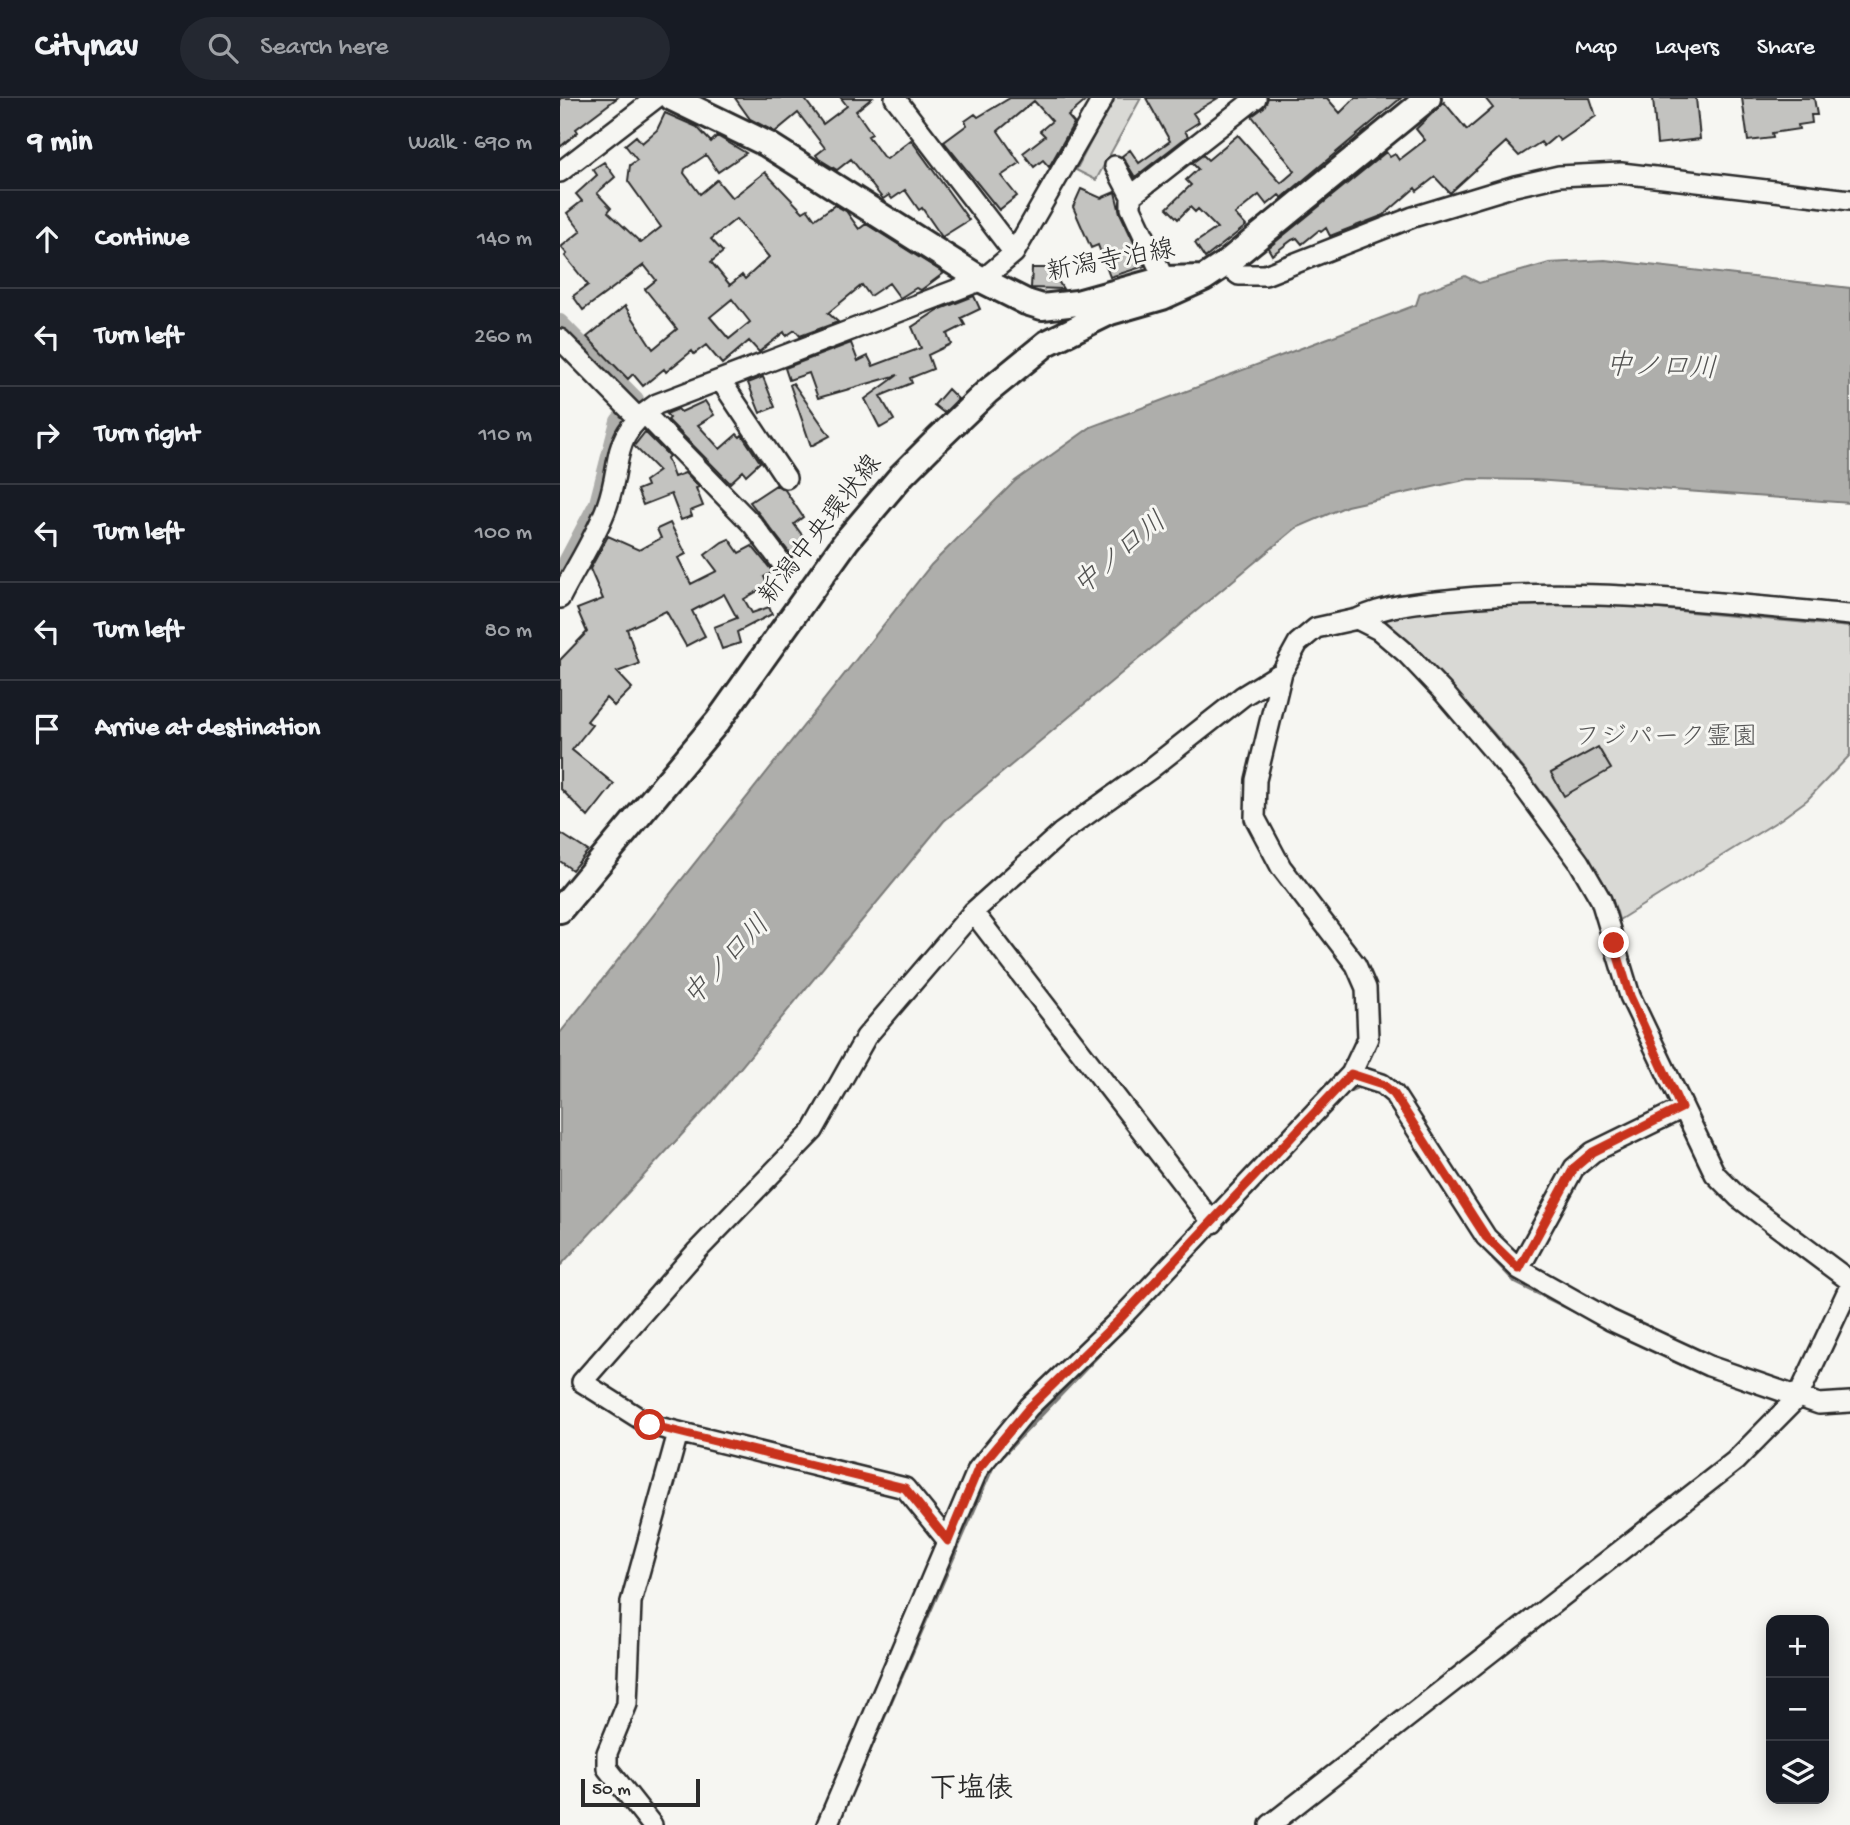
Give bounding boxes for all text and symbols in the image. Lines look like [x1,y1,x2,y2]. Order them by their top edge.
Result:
search box [180,17,670,80]
text: Citynav [35,29,138,67]
icon: search [204,29,242,67]
text: Search here [260,33,388,64]
text: Map [1575,34,1617,63]
text: Layers [1655,34,1719,63]
text: Share [1757,34,1815,63]
text: 9 min [28,126,92,161]
text: Walk · 690 m [408,130,532,157]
icon: ahead [28,220,66,258]
text: Continue [95,224,189,255]
text: 140 m [477,226,532,253]
street label: 新潟寺泊線 [1044,233,1178,291]
icon: left [28,318,66,356]
text: Turn left [95,322,183,353]
text: 260 m [474,324,532,351]
water label: 中ノ口川 [1604,350,1718,387]
icon: right [28,416,66,454]
text: Turn right [95,420,199,451]
text: 110 m [479,422,532,449]
street label: 新潟中央環状線 [752,449,890,612]
water label: 中ノ口川 [1067,506,1175,604]
icon: left [28,514,66,552]
text: Turn left [95,518,183,549]
text: 100 m [475,520,532,547]
icon: left [28,612,66,650]
text: Turn left [95,616,183,647]
text: 80 m [485,618,532,645]
icon: arrive [28,710,66,748]
text: Arrive at destination [95,714,320,745]
park label: フジパーク霊園 [1574,723,1758,755]
water label: 中ノ口川 [677,909,778,1014]
route end [1598,927,1629,958]
route start [634,1409,665,1440]
map controls [1766,1615,1829,1804]
button: + [1766,1615,1829,1678]
button: − [1766,1678,1829,1741]
button: layers [1766,1741,1829,1804]
district label: 下塩俵 [929,1773,1013,1807]
scale bar [581,1776,700,1808]
text: 50 m [592,1779,631,1802]

